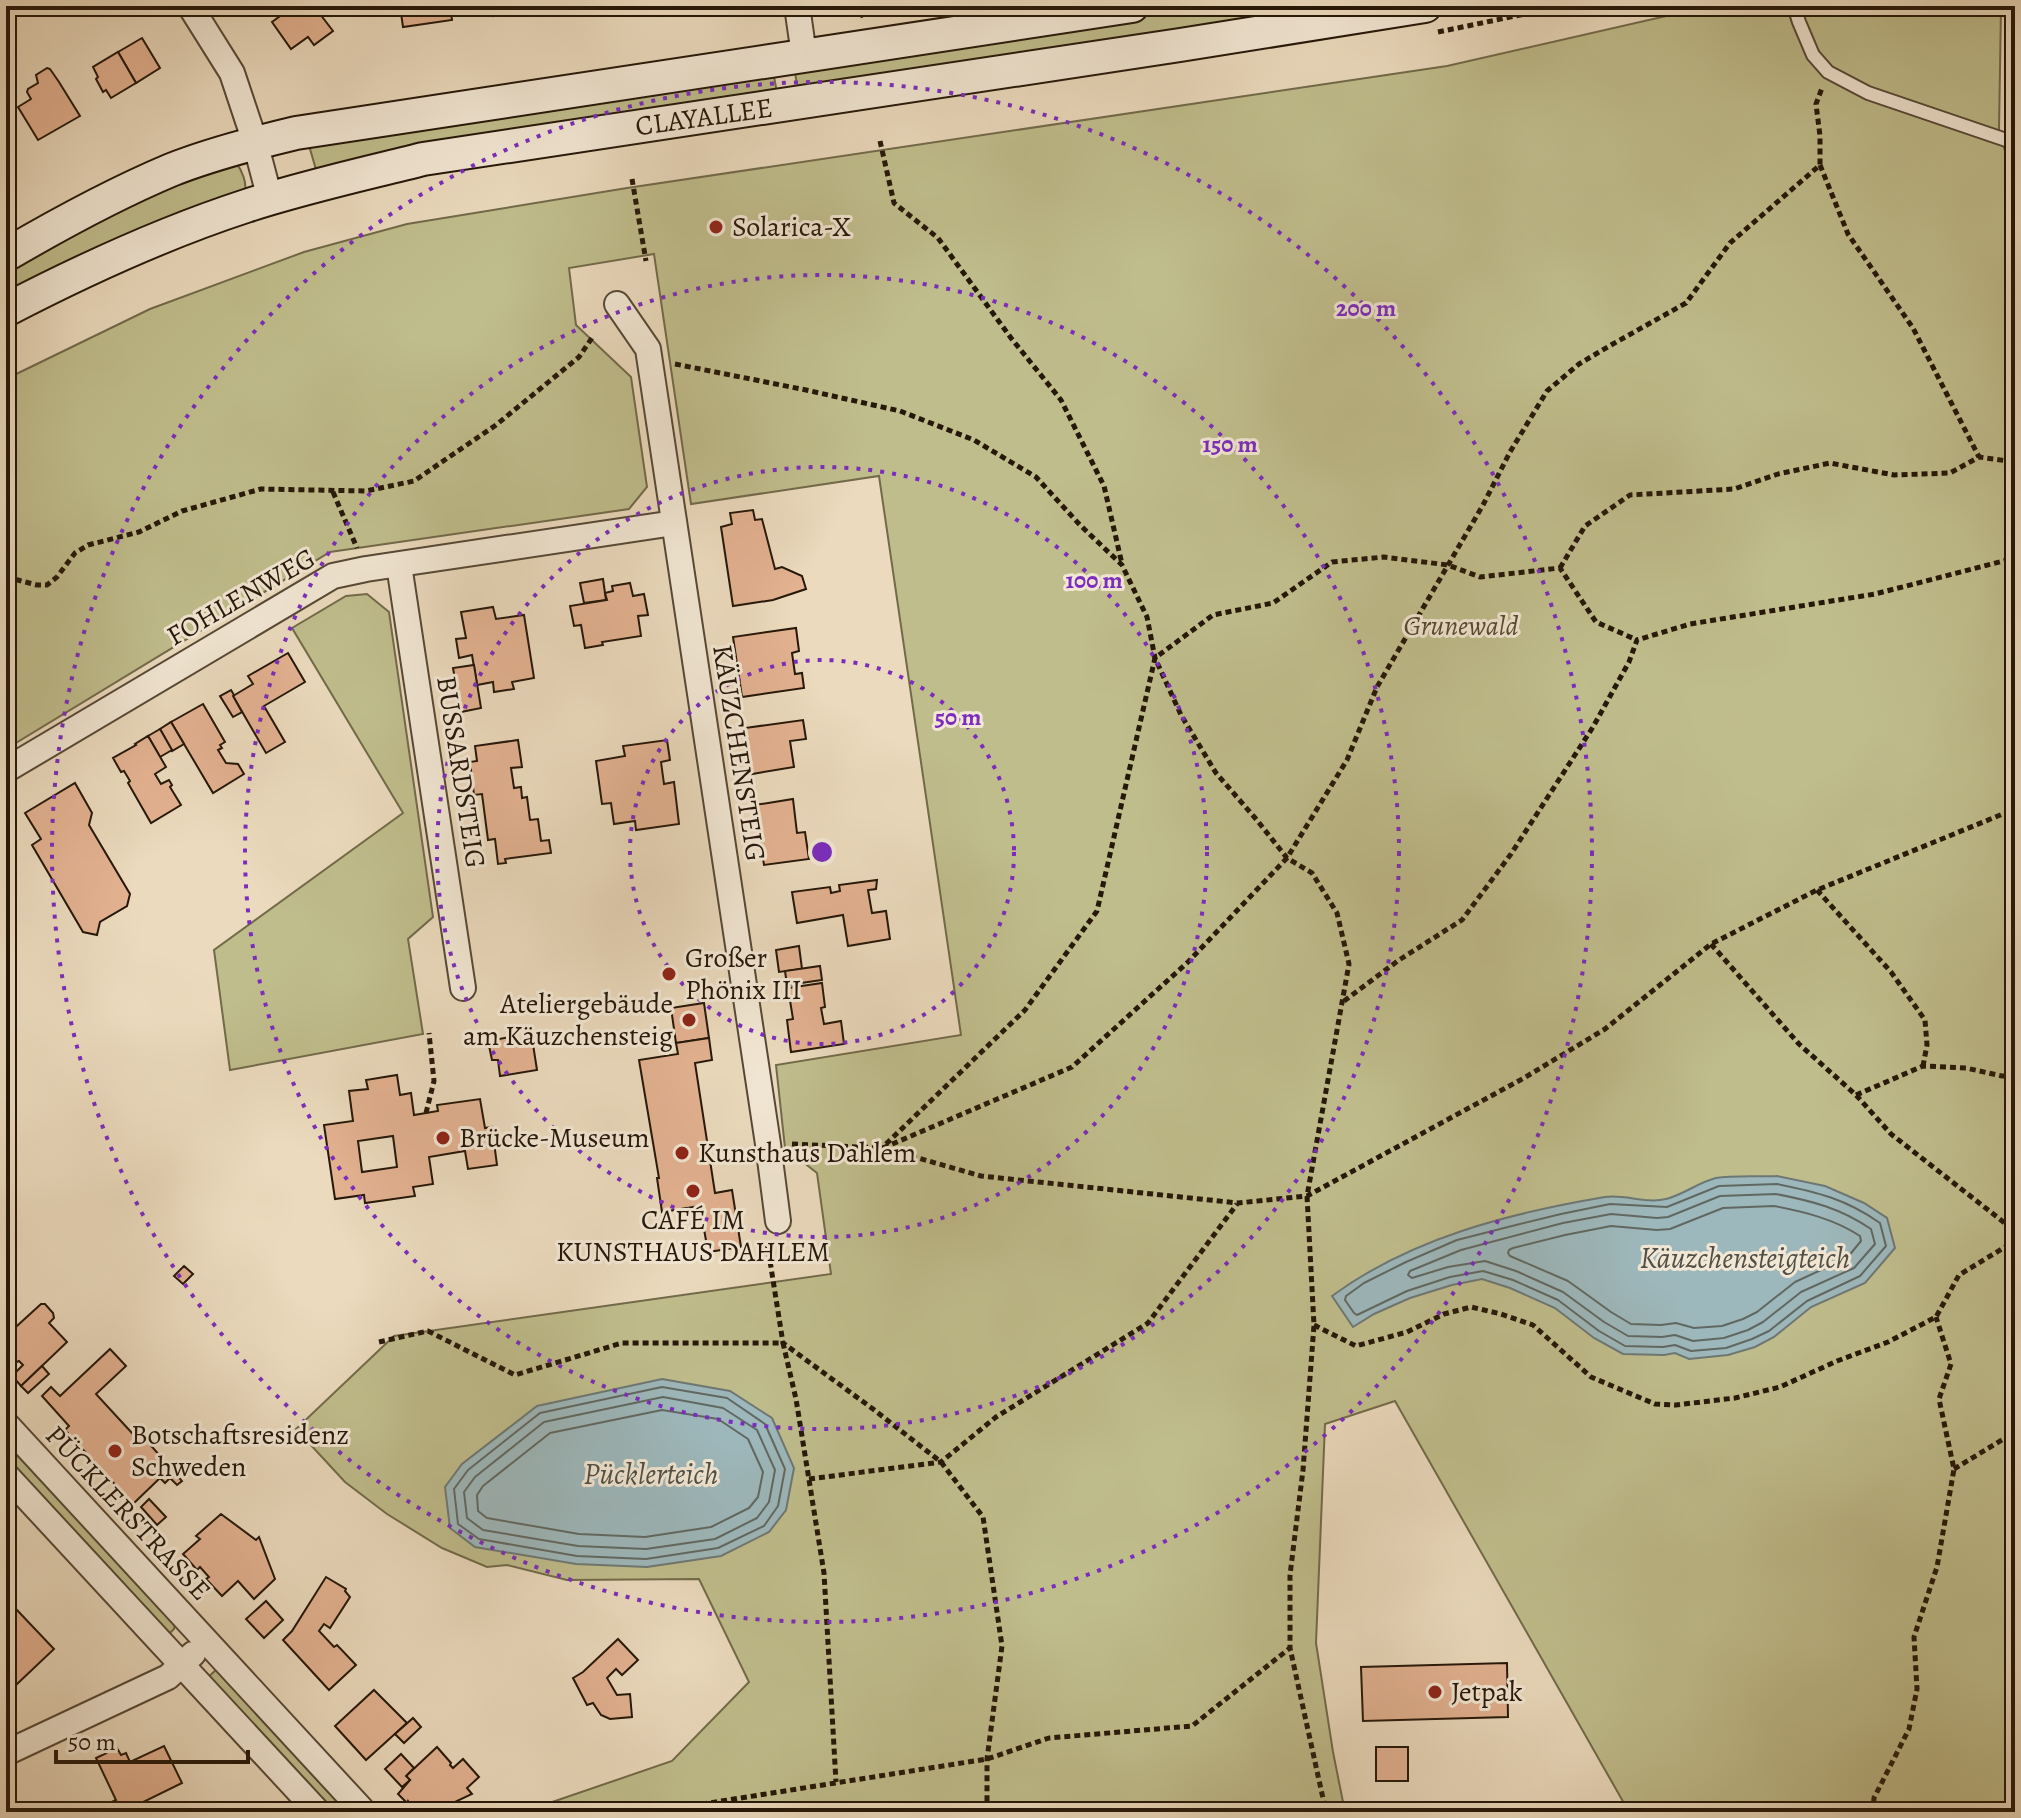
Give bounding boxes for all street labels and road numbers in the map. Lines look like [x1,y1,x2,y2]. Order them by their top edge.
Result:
street label: CLAYALLEE [633,89,775,145]
street label: FOHLENWEG [160,539,322,655]
street label: KÄUZCHENSTEIG [703,642,775,864]
street label: BUSSARDSTEIG [427,673,495,871]
street label: PÜCKLERSTRASSE [37,1417,219,1609]

